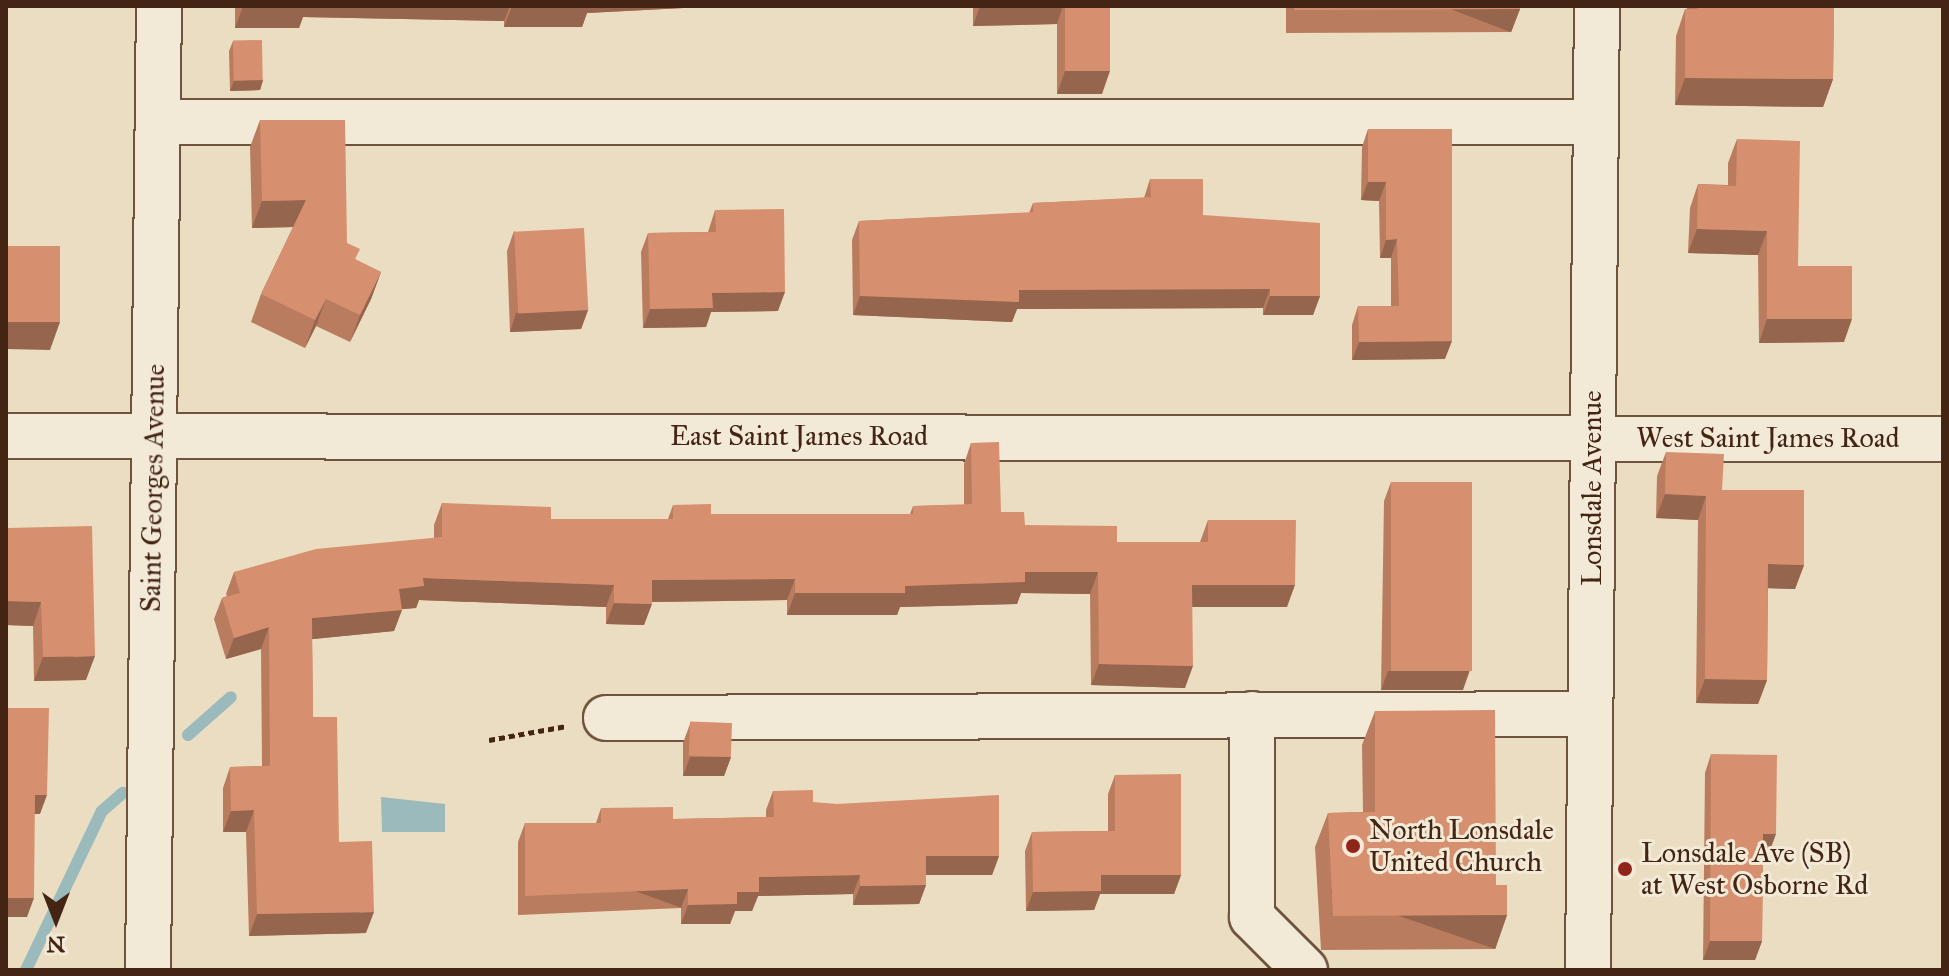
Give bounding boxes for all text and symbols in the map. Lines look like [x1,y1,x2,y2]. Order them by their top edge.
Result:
street label: Saint Georges Avenue [134,363,172,613]
street label: Lonsdale Avenue [1575,390,1609,586]
street label: East Saint James Road [670,419,928,453]
street label: West Saint James Road [1636,421,1900,455]
place label: North Lonsdale United Church [1369,813,1554,879]
place label: Lonsdale Ave (SB) at West Osborne Rd [1641,836,1868,902]
marker: North Lonsdale United Church [1344,837,1362,855]
marker: Lonsdale Ave (SB) at West Osborne Rd [1616,860,1634,878]
north arrow [16,880,96,960]
text: N [47,931,65,958]

